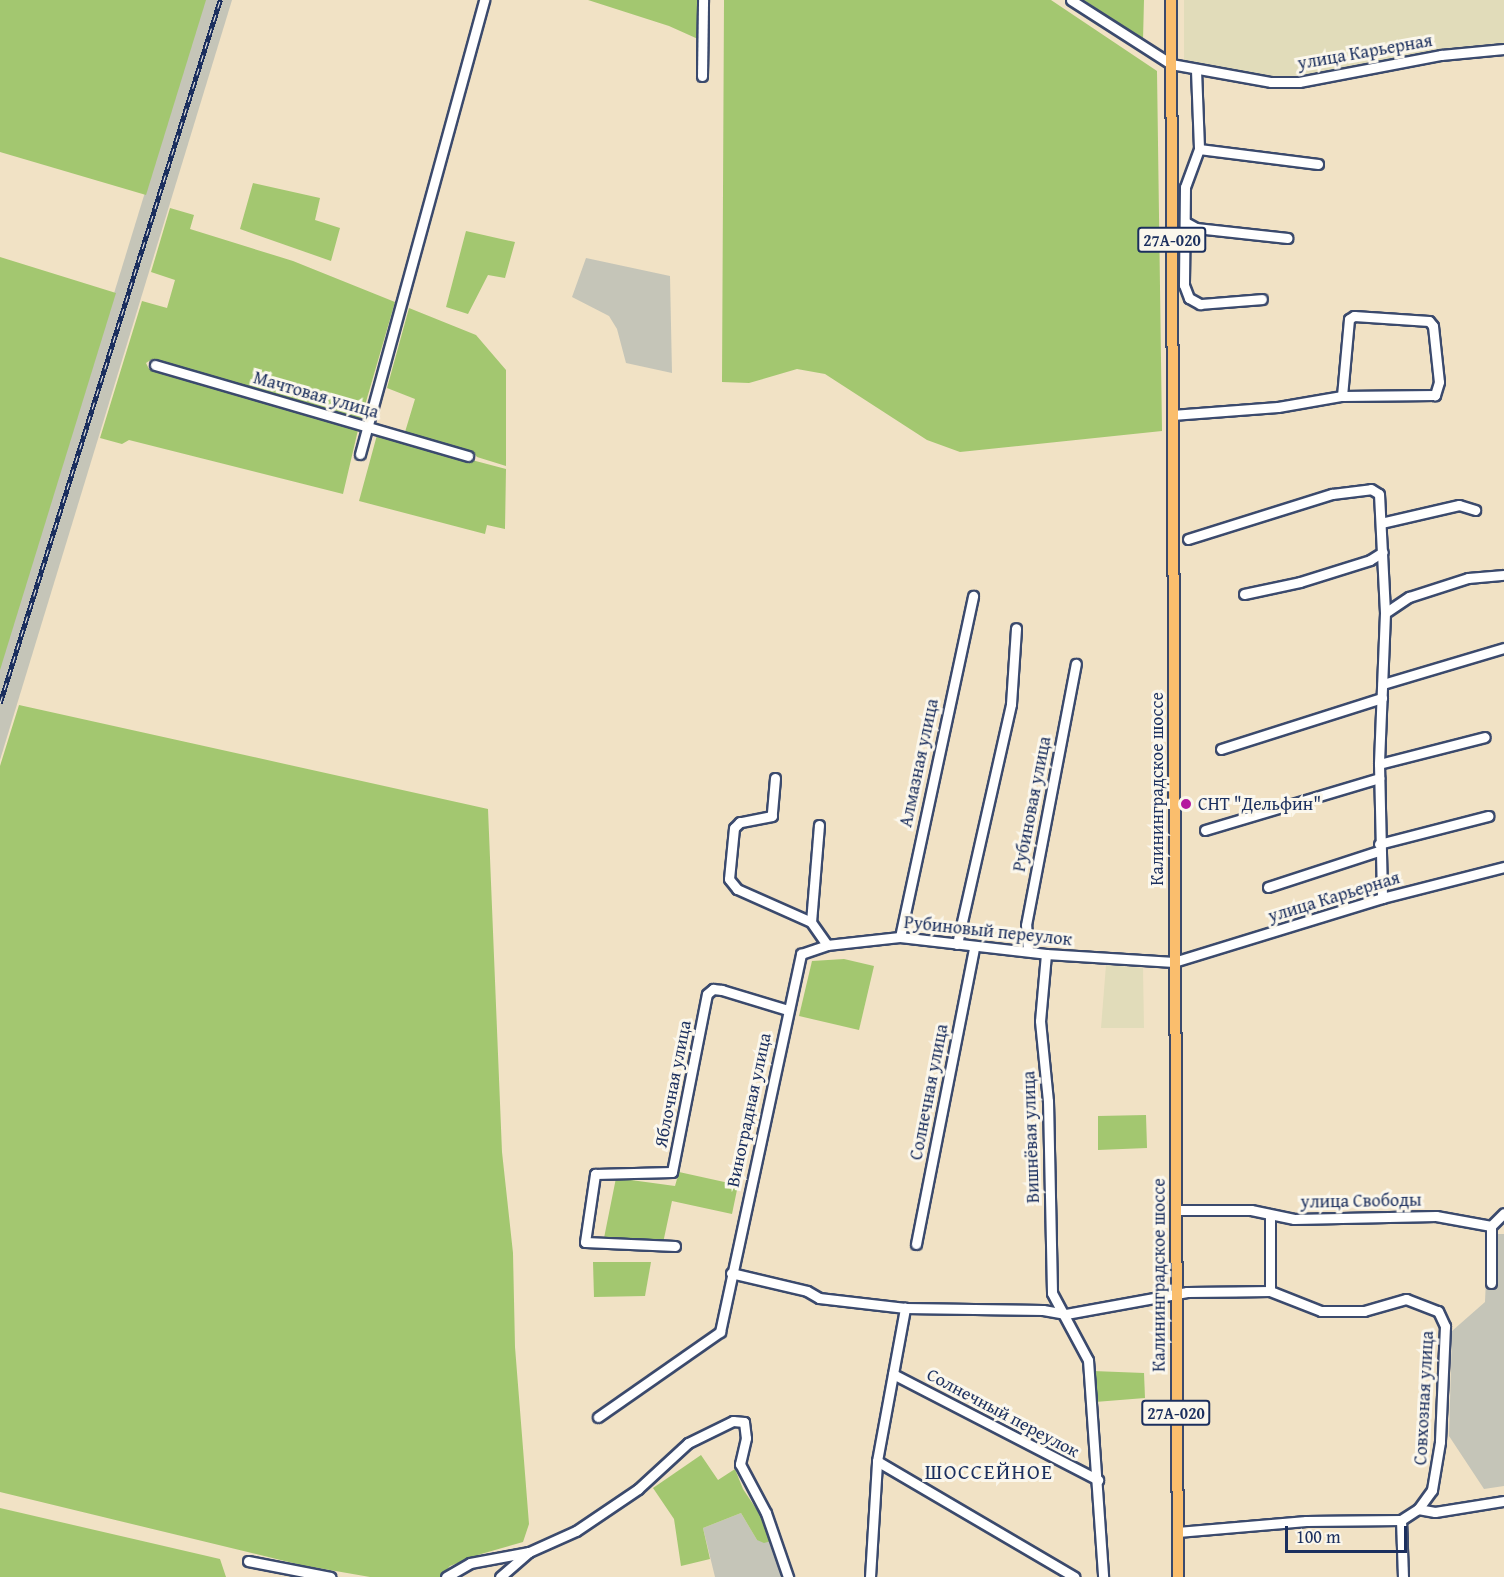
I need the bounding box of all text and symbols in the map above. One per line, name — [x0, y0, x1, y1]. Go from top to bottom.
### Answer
street label: улица Карьерная — [1296, 29, 1434, 75]
road number: 27А-020 — [1136, 227, 1208, 253]
street label: Мачтовая улица — [251, 367, 381, 423]
street label: Калининградское шоссе — [1146, 692, 1168, 886]
street label: Алмазная улица — [895, 697, 943, 829]
street label: Рубиновая улица — [1008, 734, 1056, 874]
place label: СНТ "Дельфин" — [1198, 793, 1321, 815]
marker: СНТ "Дельфин" — [1179, 797, 1193, 811]
street label: улица Карьерная — [1265, 867, 1403, 927]
street label: Рубиновый переулок — [903, 911, 1073, 951]
street label: Яблочная улица — [650, 1019, 696, 1149]
street label: Солнечная улица — [905, 1022, 953, 1162]
street label: Виноградная улица — [722, 1031, 776, 1189]
street label: Вишнёвая улица — [1018, 1070, 1044, 1204]
street label: Калининградское шоссе — [1148, 1178, 1170, 1372]
street label: улица Свободы — [1300, 1189, 1422, 1213]
street label: Совхозная улица — [1410, 1330, 1438, 1466]
street label: Солнечный переулок — [923, 1364, 1083, 1462]
road number: 27А-020 — [1140, 1400, 1212, 1426]
district label: ШОССЕЙНОЕ — [925, 1459, 1053, 1485]
scale bar — [1288, 1514, 1410, 1552]
text: 100 m — [1296, 1523, 1341, 1550]

